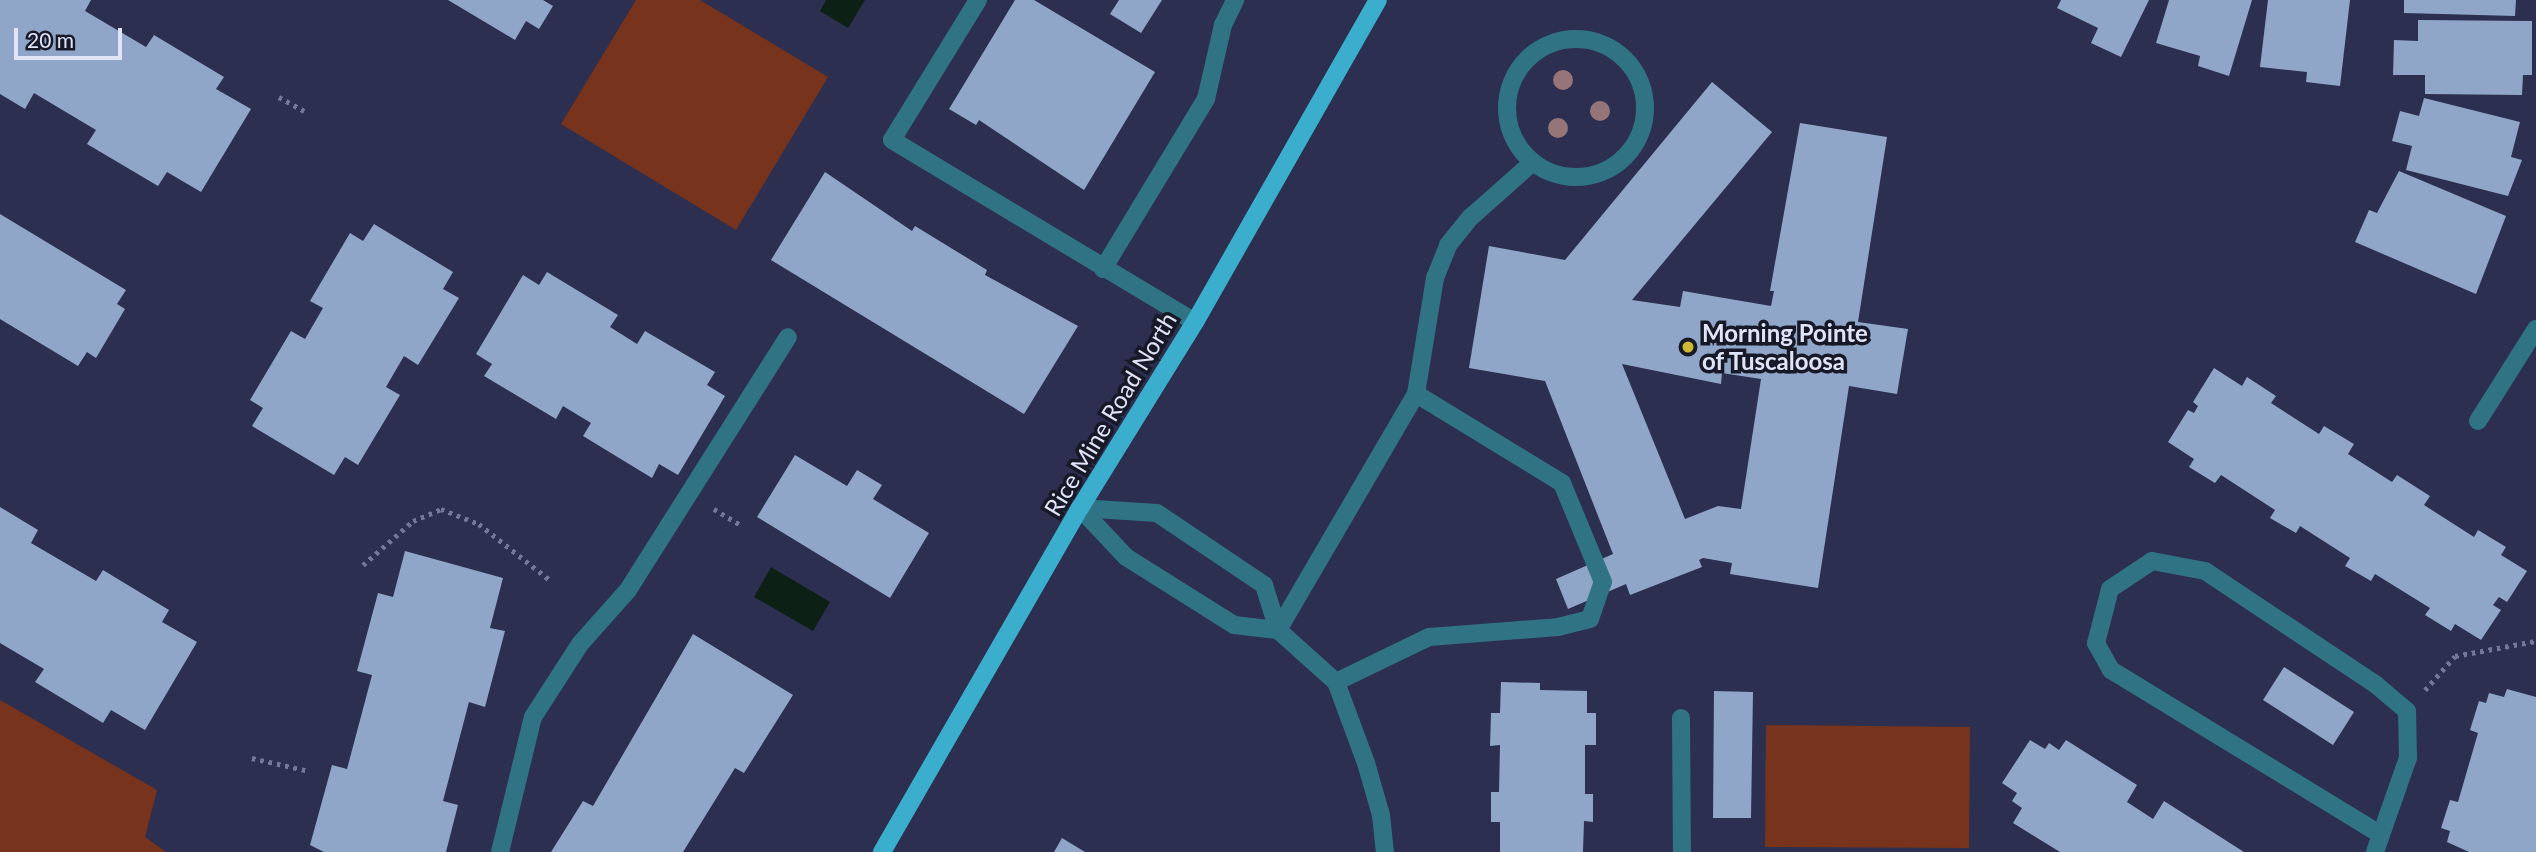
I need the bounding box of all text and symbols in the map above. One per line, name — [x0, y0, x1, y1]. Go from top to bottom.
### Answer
scale bar — [18, 14, 126, 58]
text: 20 m — [27, 27, 74, 52]
street label: Rice Mine Road North — [1038, 307, 1182, 521]
place label: Morning Pointe of Tuscaloosa — [1702, 319, 1868, 375]
marker: Morning Pointe of Tuscaloosa — [1680, 339, 1696, 355]

